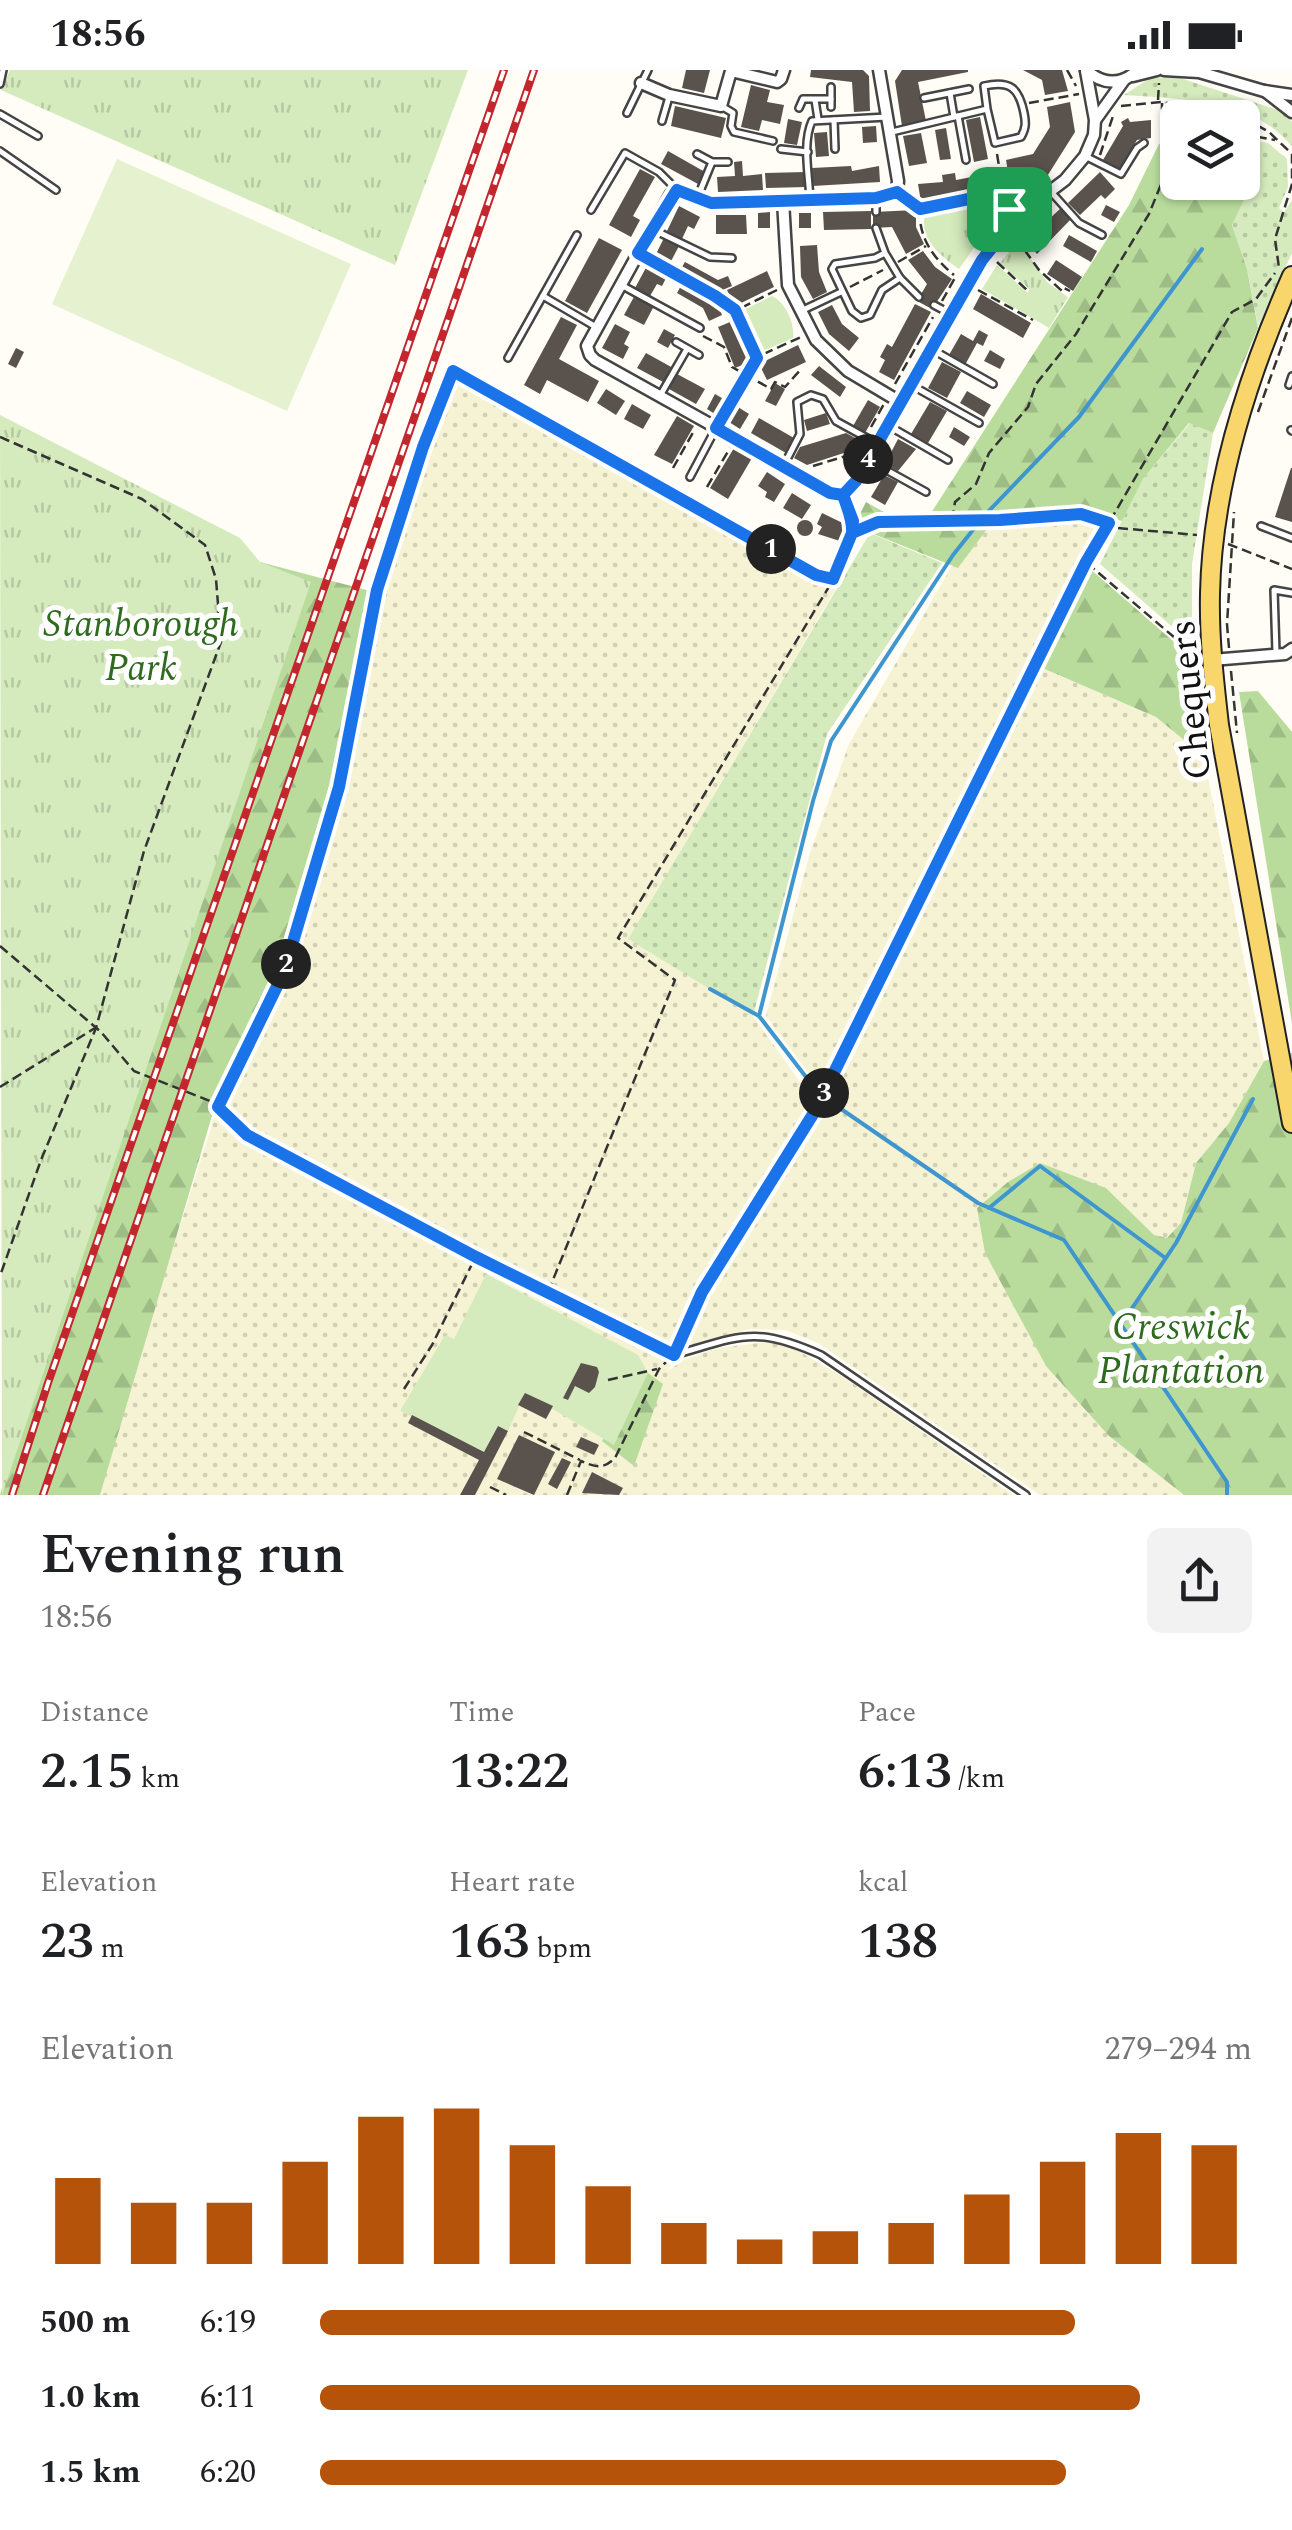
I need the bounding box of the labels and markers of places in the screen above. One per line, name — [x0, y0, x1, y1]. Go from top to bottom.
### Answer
pin — [967, 167, 1052, 252]
pin: 4 — [843, 434, 893, 484]
pin: 1 — [746, 524, 796, 574]
pin: 2 — [261, 939, 311, 989]
pin: 3 — [799, 1068, 849, 1118]

